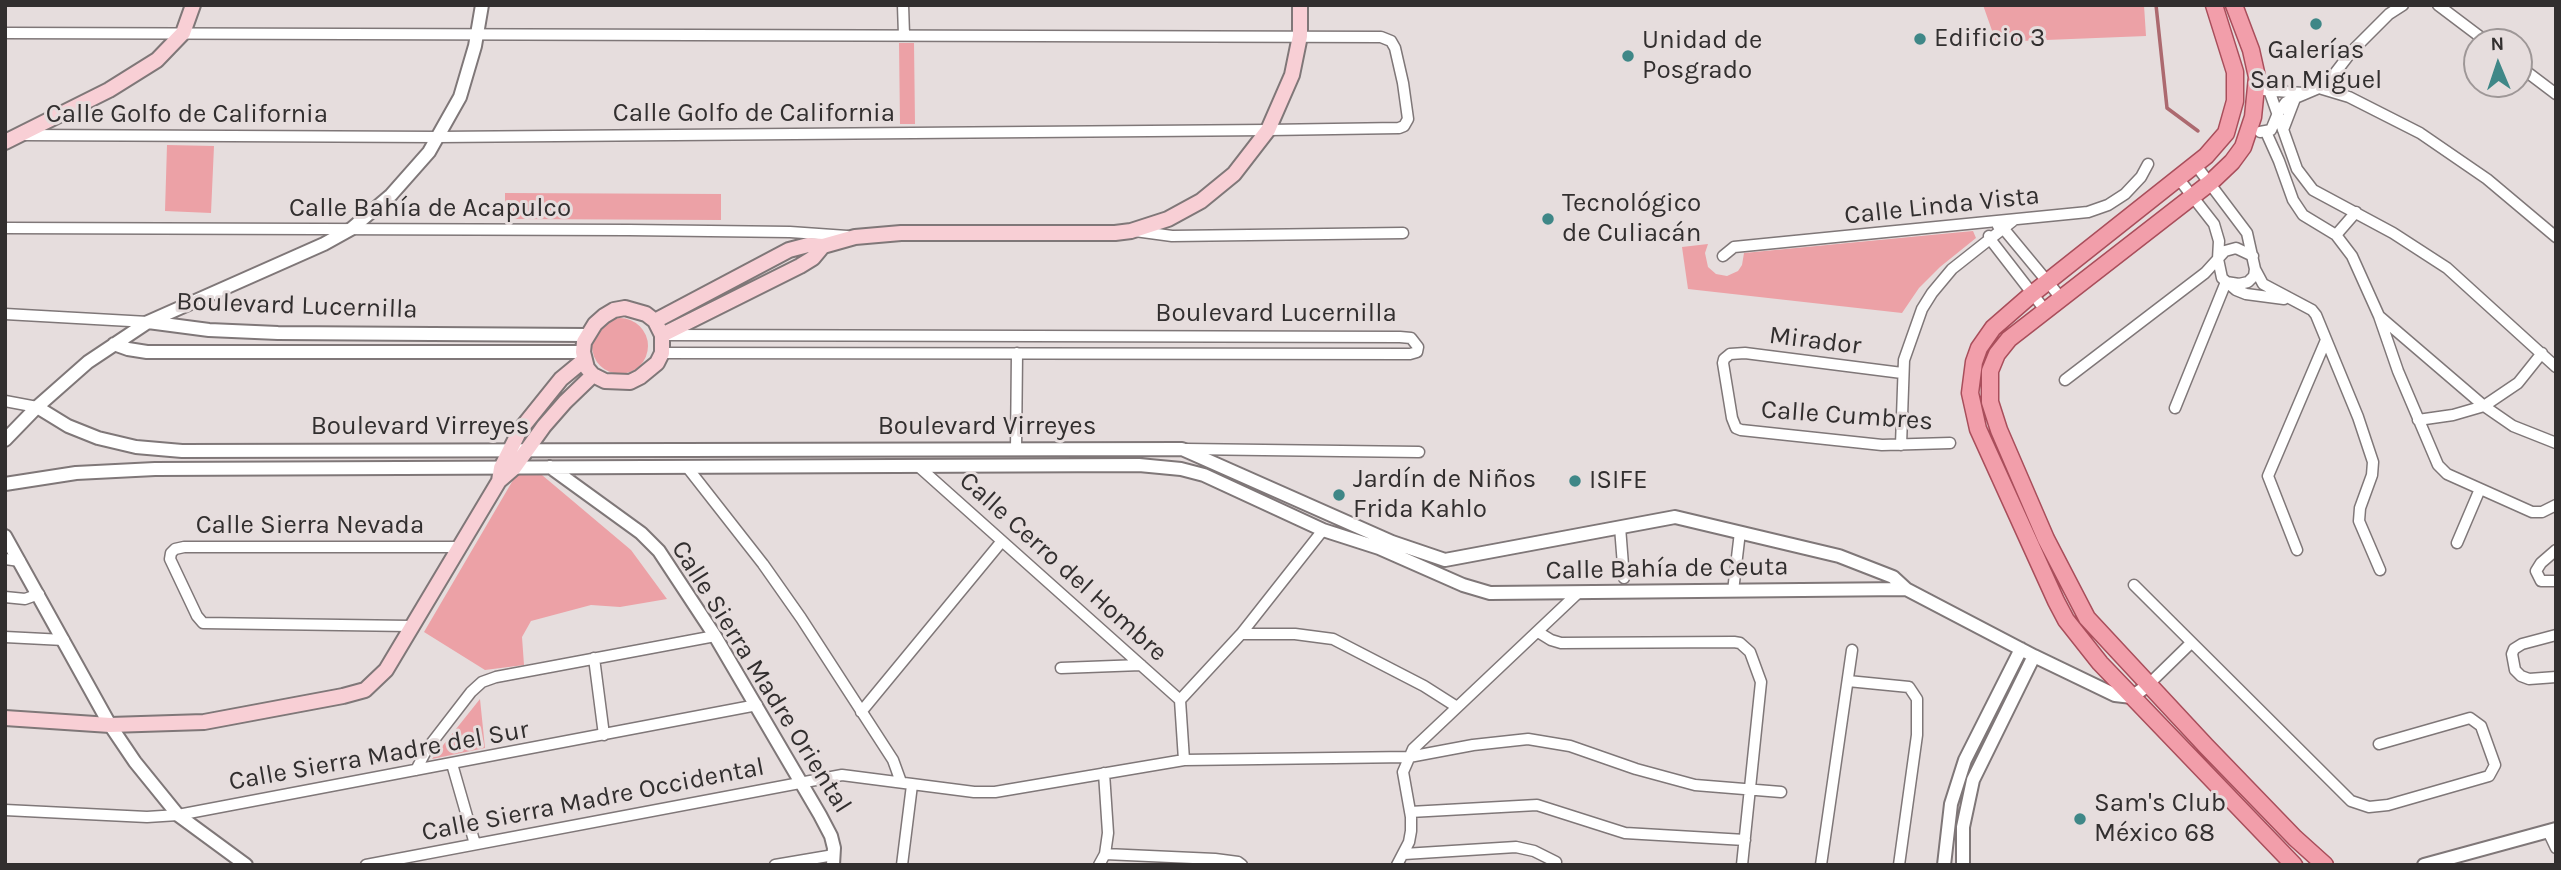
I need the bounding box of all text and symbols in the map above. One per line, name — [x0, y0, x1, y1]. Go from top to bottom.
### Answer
marker: Galerías San Miguel — [2308, 16, 2324, 32]
place label: Edificio 3 — [1934, 23, 2045, 55]
place label: Unidad de Posgrado — [1642, 25, 1762, 86]
north arrow — [2463, 28, 2533, 98]
marker: Edificio 3 — [1912, 31, 1928, 47]
text: N — [2490, 33, 2505, 55]
place label: Galerías San Miguel — [2250, 35, 2382, 96]
marker: Unidad de Posgrado — [1620, 48, 1636, 64]
street label: Calle Golfo de California — [613, 98, 895, 130]
street label: Calle Golfo de California — [46, 99, 328, 131]
street label: Calle Linda Vista — [1843, 180, 2041, 232]
place label: Tecnológico de Culiacán — [1562, 188, 1701, 249]
street label: Calle Bahía de Acapulco — [289, 193, 571, 225]
marker: Tecnológico de Culiacán — [1540, 211, 1556, 227]
street label: Boulevard Lucernilla — [176, 286, 418, 326]
street label: Boulevard Lucernilla — [1155, 298, 1397, 330]
street label: Mirador — [1767, 320, 1863, 362]
street label: Calle Cumbres — [1760, 394, 1934, 438]
street label: Boulevard Virreyes — [311, 411, 529, 443]
street label: Boulevard Virreyes — [878, 411, 1096, 443]
place label: Jardín de Niños Frida Kahlo — [1353, 464, 1536, 526]
street label: Calle Cerro del Hombre — [953, 465, 1173, 669]
place label: ISIFE — [1589, 465, 1648, 497]
marker: ISIFE — [1567, 473, 1583, 489]
marker: Jardín de Niños Frida Kahlo — [1331, 487, 1347, 503]
street label: Calle Sierra Nevada — [196, 510, 424, 542]
street label: Calle Sierra Madre Oriental — [664, 535, 858, 819]
street label: Calle Bahía de Ceuta — [1545, 551, 1789, 587]
street label: Calle Sierra Madre del Sur — [227, 714, 531, 798]
street label: Calle Sierra Madre Occidental — [419, 751, 767, 849]
place label: Sam's Club México 68 — [2094, 788, 2226, 850]
marker: Sam's Club México 68 — [2072, 811, 2088, 827]

